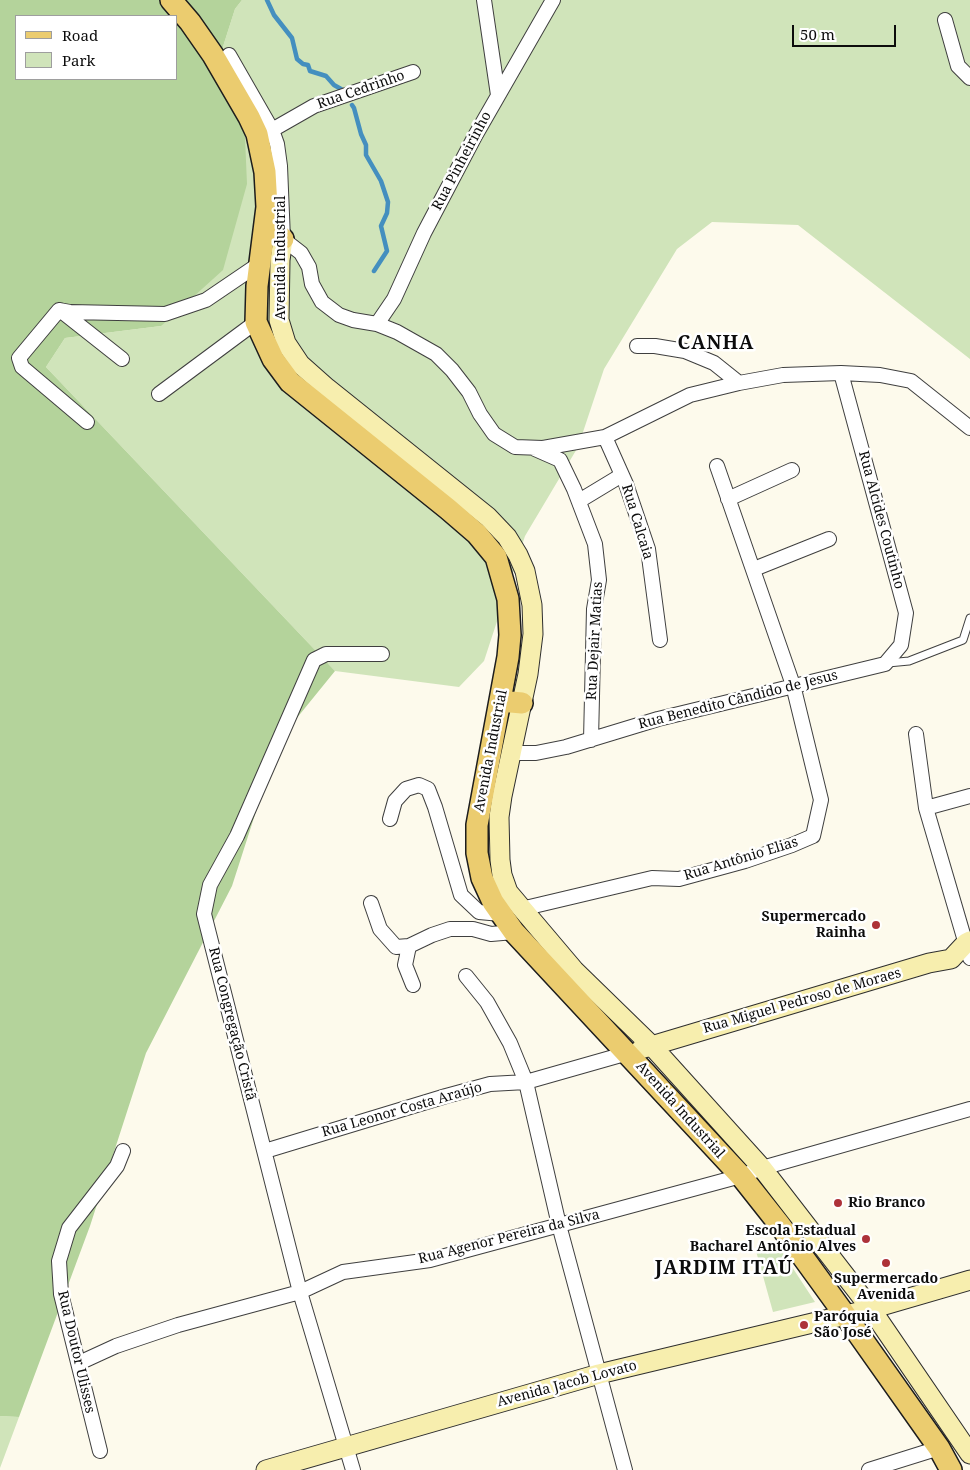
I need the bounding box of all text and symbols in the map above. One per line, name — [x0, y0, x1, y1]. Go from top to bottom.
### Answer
legend — [15, 15, 178, 80]
scale bar — [795, 15, 899, 47]
text: 50 m — [800, 24, 835, 44]
text: Road — [62, 25, 98, 45]
text: Park — [62, 50, 95, 70]
street label: Rua Cedrinho — [315, 67, 407, 113]
street label: Rua Pinheirinho — [429, 109, 495, 213]
street label: Avenida Industrial — [273, 196, 289, 320]
district label: CANHA — [677, 333, 755, 355]
street label: Rua Alcides Coutinho — [854, 449, 908, 591]
street label: Rua Calcaia — [618, 482, 656, 562]
street label: Rua Dejair Matias — [584, 581, 606, 701]
street label: Rua Benedito Cândido de Jesus — [636, 667, 840, 733]
street label: Avenida Industrial — [471, 688, 511, 814]
street label: Rua Antônio Elias — [682, 834, 800, 884]
place label: Supermercado Rainha — [762, 909, 866, 942]
marker: Supermercado Rainha — [870, 919, 882, 931]
street label: Rua Congregação Cristã — [205, 946, 259, 1102]
street label: Rua Miguel Pedroso de Moraes — [701, 965, 903, 1037]
street label: Avenida Industrial — [632, 1058, 728, 1162]
street label: Rua Leonor Costa Araújo — [320, 1079, 484, 1141]
place label: Rio Branco — [848, 1195, 925, 1211]
marker: Rio Branco — [832, 1197, 844, 1209]
street label: Rua Agenor Pereira da Silva — [417, 1206, 601, 1268]
place label: Escola Estadual Bacharel Antônio Alves — [690, 1223, 856, 1256]
marker: Escola Estadual Bacharel Antônio Alves — [860, 1233, 872, 1245]
marker: Supermercado Avenida — [880, 1257, 892, 1269]
district label: JARDIM ITAÚ — [653, 1258, 795, 1280]
place label: Supermercado Avenida — [834, 1271, 938, 1304]
street label: Rua Doutor Ulisses — [54, 1289, 98, 1415]
place label: Paróquia São José — [814, 1309, 879, 1341]
marker: Paróquia São José — [798, 1319, 810, 1331]
street label: Avenida Jacob Lovato — [495, 1357, 639, 1411]

